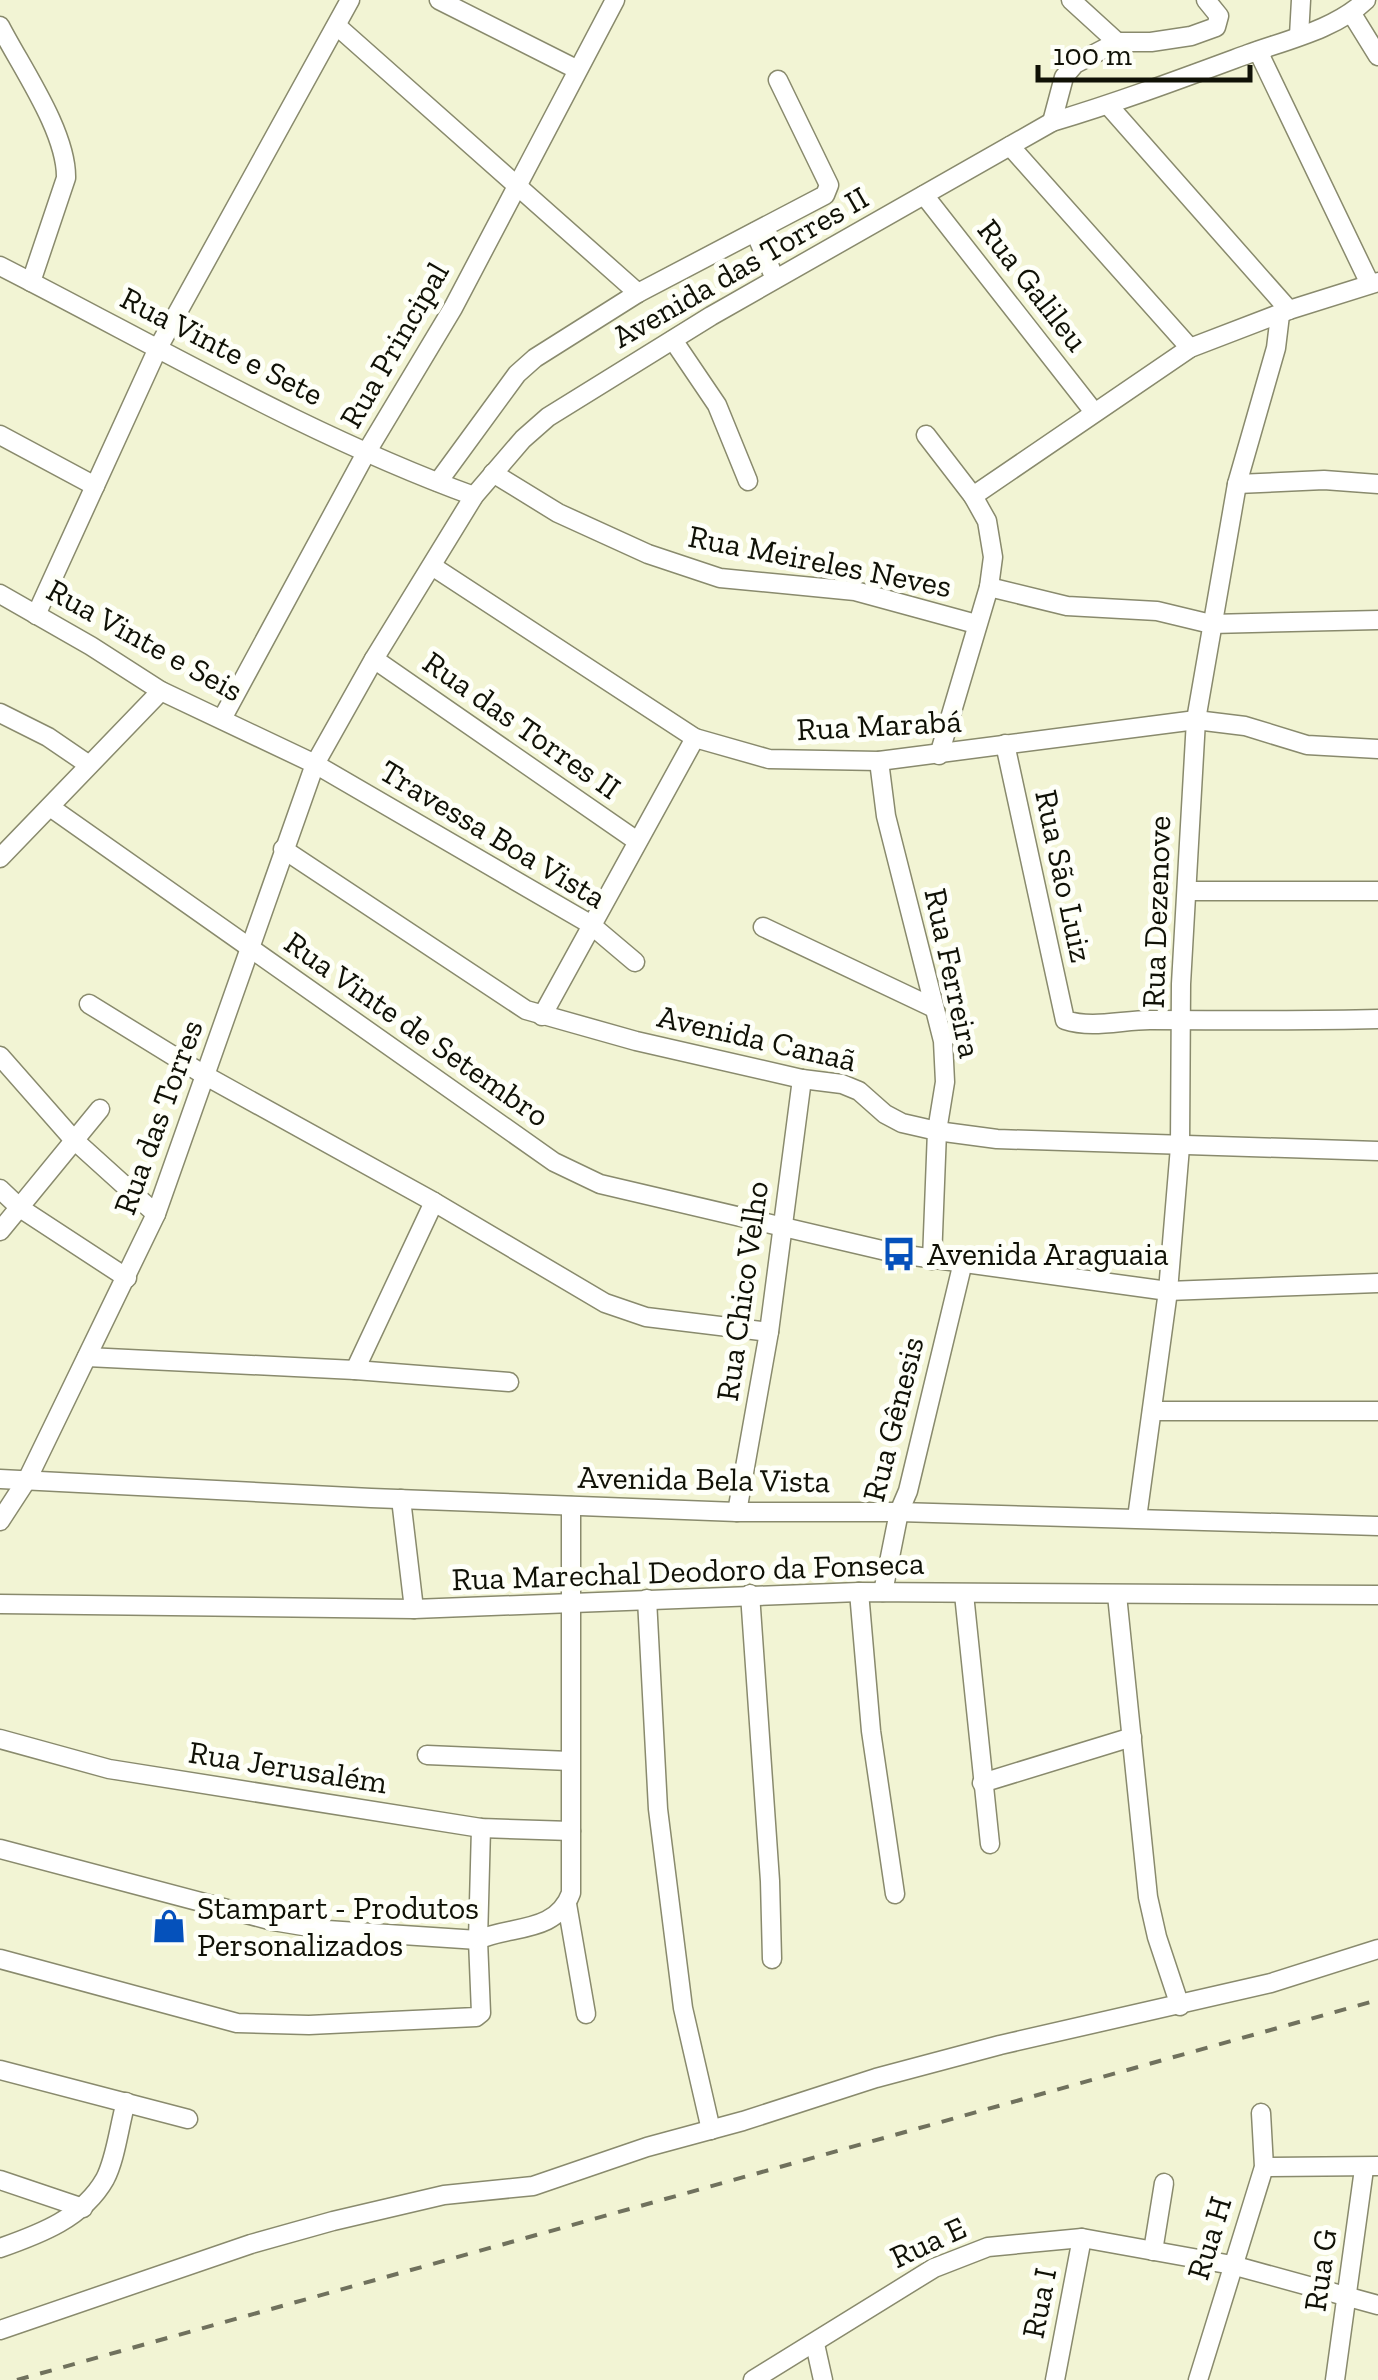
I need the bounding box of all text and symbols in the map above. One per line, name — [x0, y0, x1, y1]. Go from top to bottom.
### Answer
scale bar — [1038, 20, 1250, 82]
text: 100 m — [1053, 37, 1132, 73]
street label: Avenida das Torres II — [605, 178, 875, 356]
street label: Rua Galileu — [970, 211, 1096, 359]
street label: Rua Principal — [331, 255, 457, 435]
street label: Rua Vinte e Sete — [114, 279, 330, 413]
street label: Rua Meireles Neves — [685, 517, 955, 605]
street label: Rua Vinte e Seis — [40, 570, 250, 710]
street label: Rua das Torres II — [416, 643, 628, 807]
street label: Rua Marabá — [796, 702, 962, 748]
street label: Travessa Boa Vista — [373, 752, 613, 916]
street label: Rua São Luiz — [1027, 786, 1101, 966]
street label: Rua Dezenove — [1134, 815, 1178, 1009]
street label: Rua Ferreira — [916, 885, 990, 1061]
street label: Rua Vinte de Setembro — [277, 923, 557, 1135]
street label: Avenida Canaã — [654, 997, 860, 1079]
street label: Rua das Torres — [105, 1015, 211, 1219]
street label: Rua Chico Velho — [708, 1179, 776, 1403]
bus stop icon: Avenida Araguaia — [880, 1235, 918, 1273]
place label: Avenida Araguaia — [927, 1235, 1169, 1273]
street label: Rua Gênesis — [854, 1333, 932, 1505]
street label: Avenida Bela Vista — [577, 1458, 831, 1500]
street label: Rua Marechal Deodoro da Fonseca — [451, 1544, 925, 1598]
street label: Rua Jerusalém — [186, 1733, 390, 1802]
place label: Stampart - Produtos Personalizados — [197, 1889, 479, 1964]
shop icon: Stampart - Produtos Personalizados — [150, 1907, 188, 1945]
street label: Rua H — [1178, 2192, 1240, 2284]
street label: Rua E — [884, 2208, 972, 2276]
street label: Rua G — [1295, 2226, 1345, 2314]
street label: Rua I — [1014, 2265, 1064, 2341]

